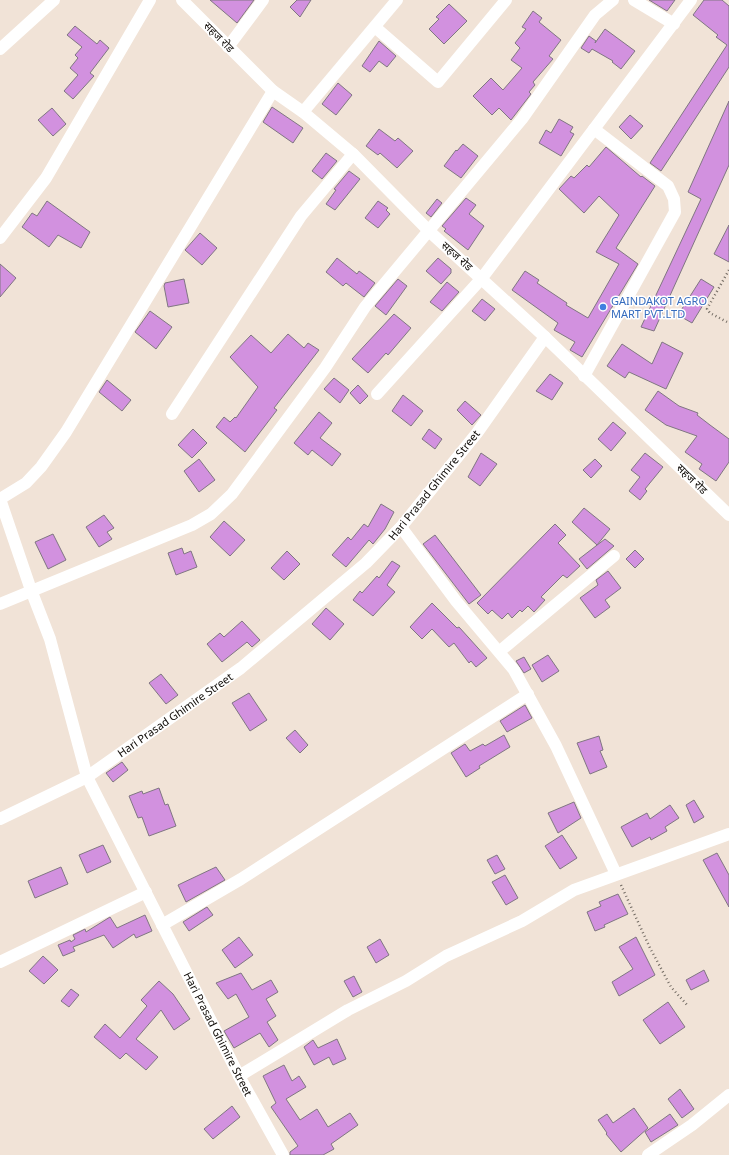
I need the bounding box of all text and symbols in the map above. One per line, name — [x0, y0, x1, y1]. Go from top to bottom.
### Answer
street label: सहज रोड — [201, 18, 238, 55]
street label: सहज रोड — [438, 237, 476, 274]
place label: GAINDAKOT AGRO MART PVT.LTD — [611, 293, 707, 321]
marker: GAINDAKOT AGRO MART PVT.LTD — [598, 302, 608, 312]
street label: Hari Prasad Ghimire Street — [384, 426, 483, 543]
street label: सहज रोड — [674, 460, 711, 497]
street label: Hari Prasad Ghimire Street — [114, 669, 235, 760]
street label: Hari Prasad Ghimire Street — [181, 969, 256, 1099]

